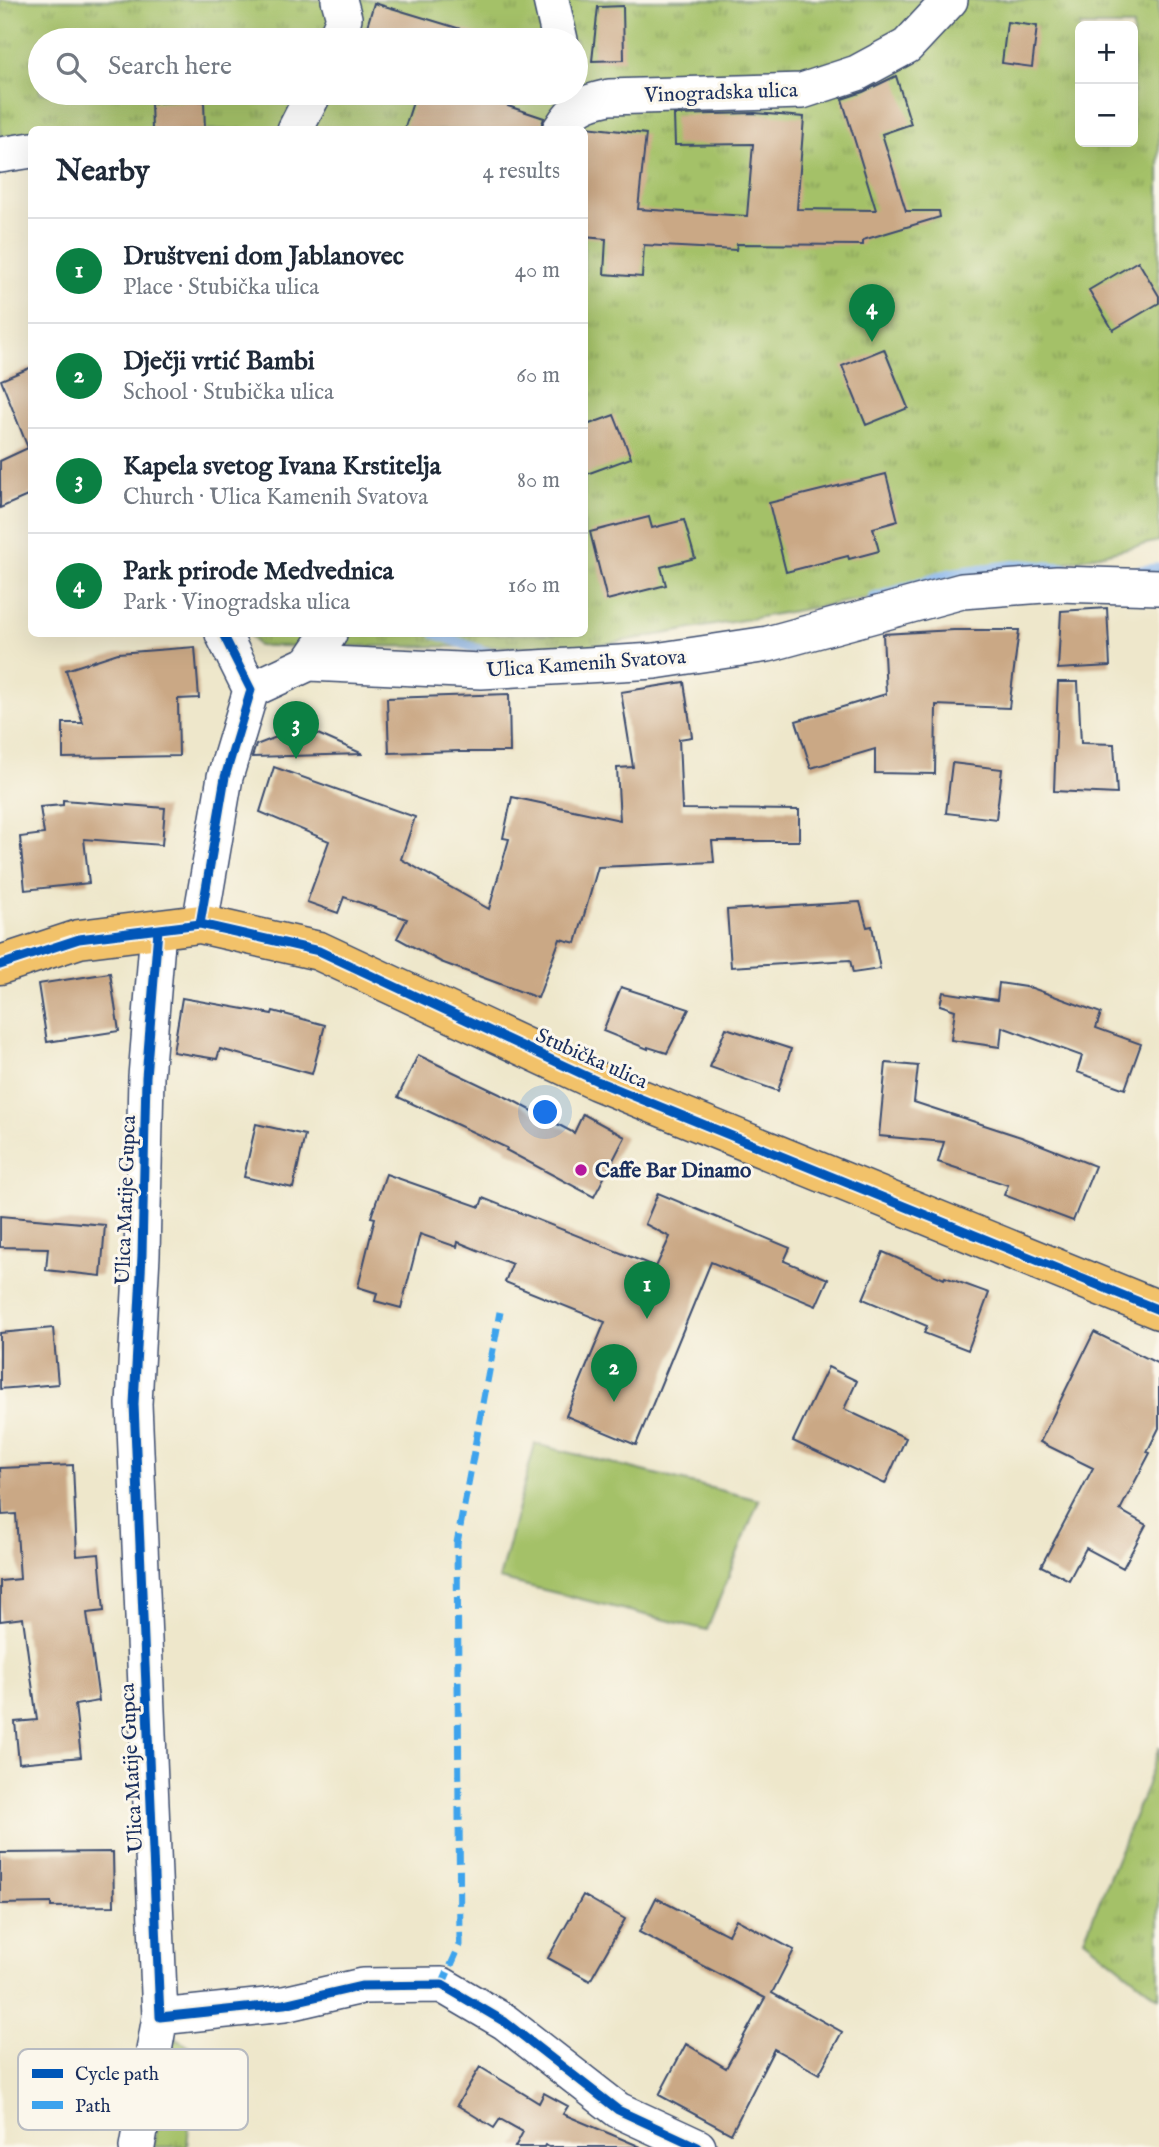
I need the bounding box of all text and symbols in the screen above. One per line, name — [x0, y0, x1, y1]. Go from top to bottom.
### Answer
map controls — [1075, 21, 1138, 147]
button: + — [1075, 21, 1138, 84]
search box — [28, 28, 588, 105]
icon: search — [52, 48, 90, 86]
text: Search here — [108, 50, 232, 83]
street label: Vinogradska ulica — [643, 77, 799, 110]
button: − — [1075, 84, 1138, 147]
text: Nearby — [56, 153, 149, 191]
text: 4 results — [482, 157, 560, 186]
text: Društveni dom Jablanovec — [123, 240, 404, 273]
text: 1 — [75, 256, 83, 285]
text: 40 m — [515, 256, 560, 285]
text: Place · Stubička ulica — [123, 273, 319, 302]
pin: 4 — [849, 284, 895, 342]
text: Dječji vrtić Bambi — [123, 345, 315, 378]
text: 2 — [74, 361, 84, 390]
text: 60 m — [516, 361, 560, 390]
text: School · Stubička ulica — [123, 378, 334, 407]
text: Kapela svetog Ivana Krstitelja — [123, 450, 441, 483]
text: 3 — [75, 466, 83, 495]
text: 80 m — [517, 466, 560, 495]
text: Church · Ulica Kamenih Svatova — [123, 483, 428, 512]
text: Park prirode Medvednica — [123, 555, 394, 588]
text: 4 — [73, 571, 85, 600]
text: 160 m — [508, 571, 560, 600]
text: Park · Vinogradska ulica — [123, 588, 350, 617]
street label: Ulica Kamenih Svatova — [485, 644, 688, 685]
pin: 3 — [273, 701, 319, 759]
street label: Stubička ulica — [531, 1023, 652, 1096]
your location — [528, 1095, 562, 1129]
street label: Ulica Matije Gupca — [110, 1114, 143, 1285]
place label: Caffe Bar Dinamo — [595, 1158, 752, 1185]
marker: Caffe Bar Dinamo — [573, 1162, 589, 1178]
pin: 1 — [624, 1261, 670, 1319]
pin: 2 — [591, 1344, 637, 1402]
street label: Ulica Matije Gupca — [115, 1682, 150, 1853]
legend — [18, 2049, 248, 2130]
text: Cycle path — [75, 2063, 159, 2087]
text: Path — [75, 2095, 111, 2119]

